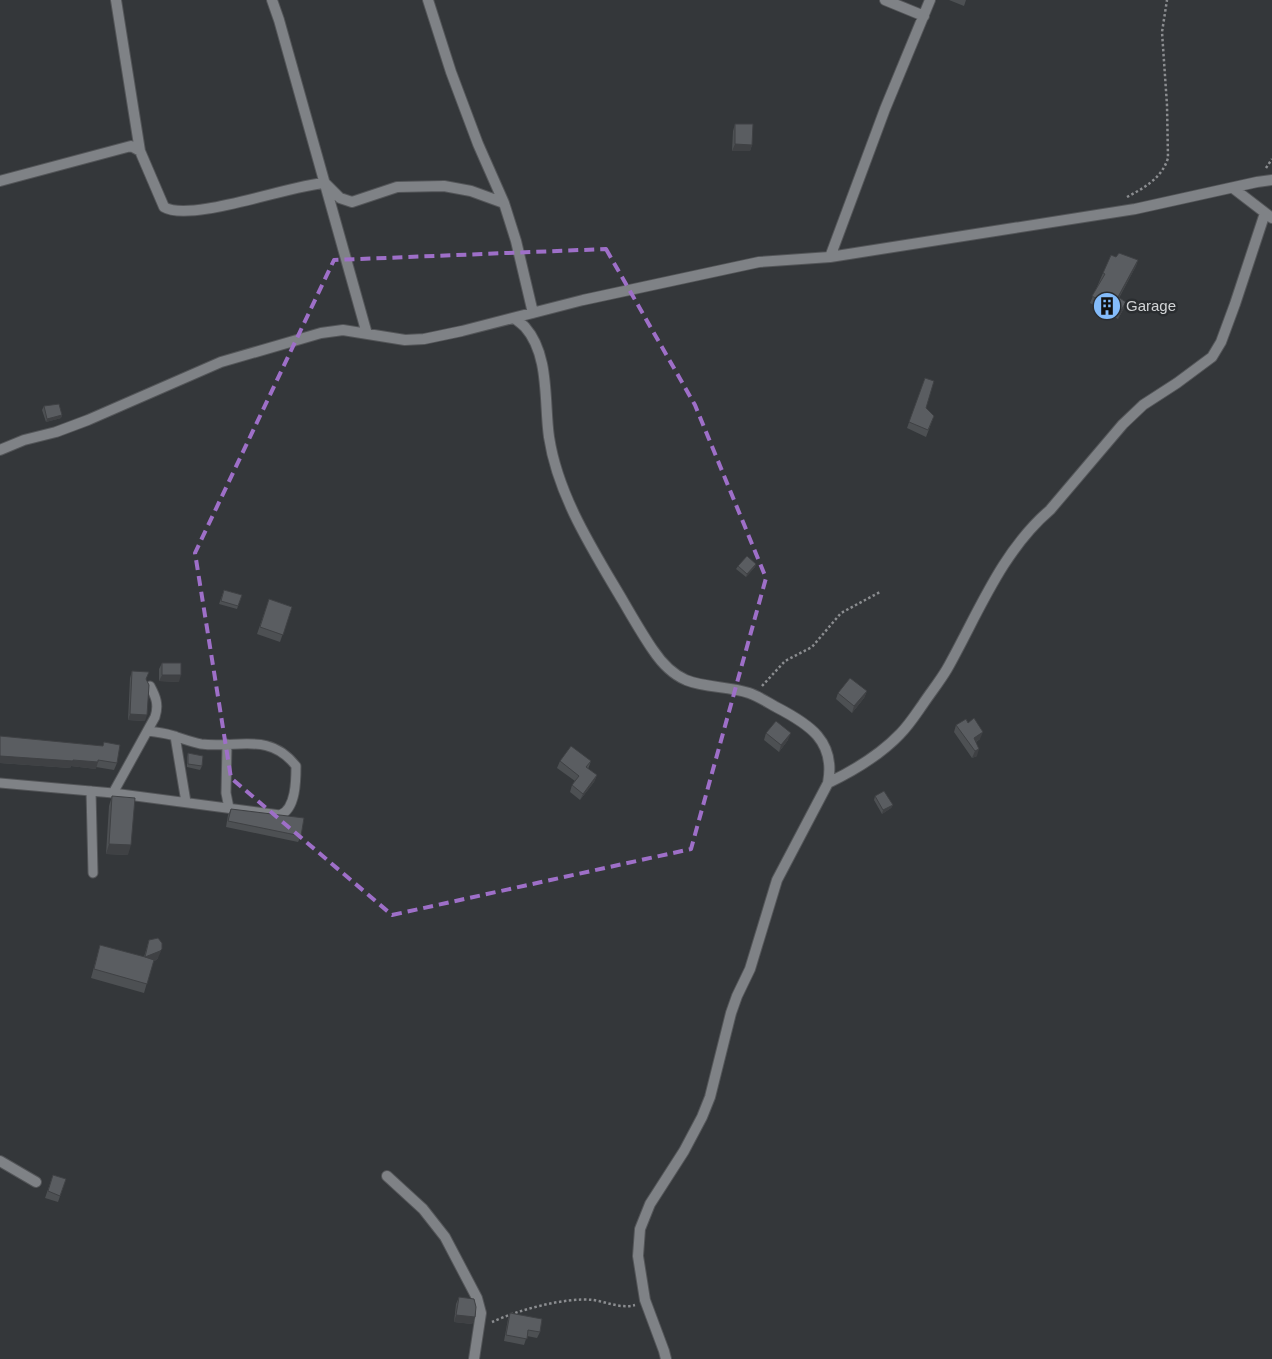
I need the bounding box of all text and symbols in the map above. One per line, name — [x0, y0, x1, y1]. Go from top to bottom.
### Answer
building icon: Garage — [1092, 291, 1122, 321]
place label: Garage — [1126, 297, 1176, 314]

